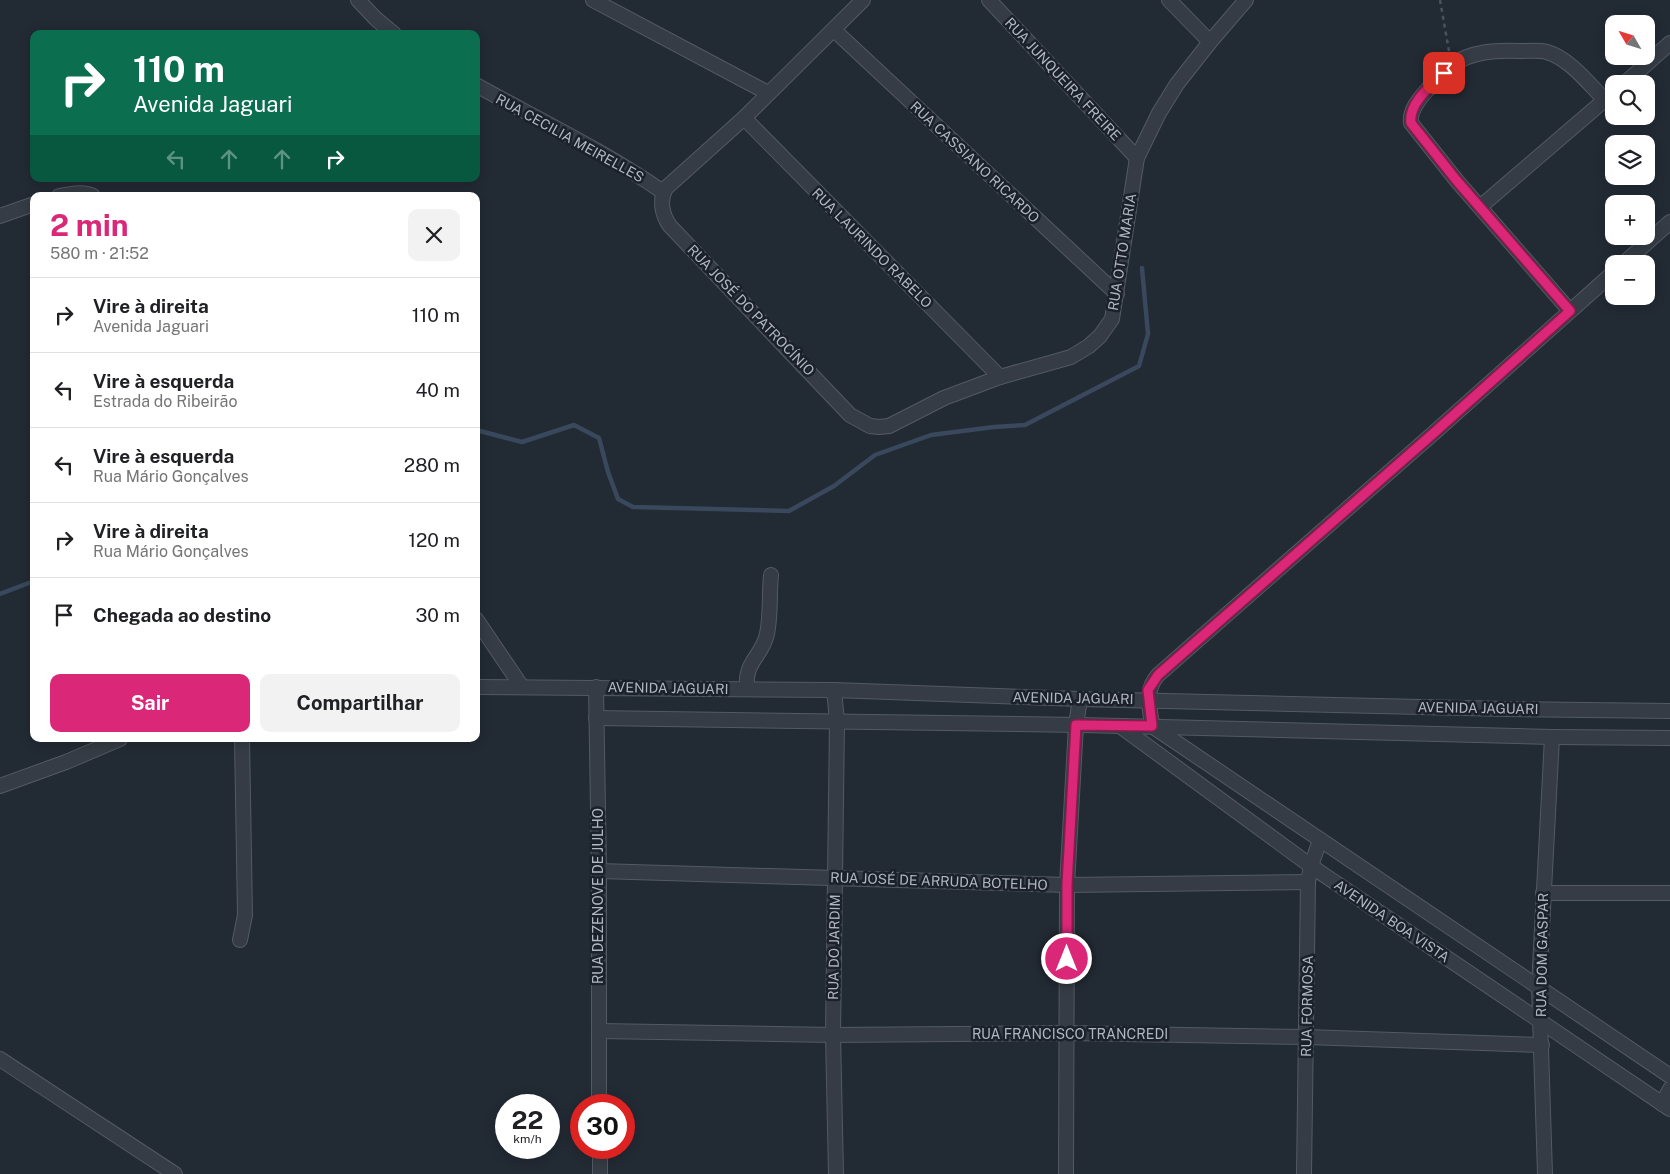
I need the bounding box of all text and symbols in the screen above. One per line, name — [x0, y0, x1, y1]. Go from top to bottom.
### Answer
street label: RUA JUNQUEIRA FREIRE — [1002, 14, 1124, 144]
north arrow — [1605, 15, 1655, 65]
map controls — [1605, 15, 1655, 305]
text: 110 m — [133, 49, 225, 90]
icon: right — [50, 50, 115, 115]
pin — [1423, 52, 1465, 94]
icon: arrive — [1430, 59, 1458, 87]
button: search — [1605, 75, 1655, 125]
text: Avenida Jaguari — [133, 91, 292, 117]
street label: RUA CECILIA MEIRELLES — [493, 91, 647, 185]
street label: RUA CASSIANO RICARDO — [907, 98, 1043, 226]
button: layers — [1605, 135, 1655, 185]
icon: left — [162, 145, 190, 173]
icon: ahead — [215, 145, 243, 173]
icon: ahead — [268, 145, 296, 173]
icon: right — [321, 145, 349, 173]
street label: RUA LAURINDO RABELO — [809, 185, 935, 311]
street label: RUA OTTO MARIA — [1105, 192, 1139, 312]
button: + — [1605, 195, 1655, 245]
text: 2 min — [50, 207, 129, 243]
button: close — [408, 209, 460, 261]
street label: RUA JOSÉ DO PATROCÍNIO — [684, 241, 818, 379]
text: 580 m · 21:52 — [50, 244, 149, 263]
button: − — [1605, 255, 1655, 305]
text: Vire à direita — [93, 295, 209, 317]
icon: right — [50, 301, 78, 329]
text: 110 m — [412, 304, 460, 326]
text: Avenida Jaguari — [93, 317, 209, 336]
text: Vire à esquerda — [93, 370, 234, 392]
icon: left — [50, 376, 78, 404]
text: 40 m — [415, 379, 460, 401]
text: Estrada do Ribeirão — [93, 392, 237, 411]
text: Vire à esquerda — [93, 445, 234, 467]
icon: left — [50, 451, 78, 479]
text: 280 m — [404, 454, 460, 476]
text: Rua Mário Gonçalves — [93, 467, 249, 486]
text: Vire à direita — [93, 520, 209, 542]
icon: right — [50, 526, 78, 554]
text: 120 m — [408, 529, 460, 551]
text: Rua Mário Gonçalves — [93, 542, 249, 561]
icon: arrive — [50, 601, 78, 629]
text: Chegada ao destino — [93, 604, 271, 626]
text: 30 m — [415, 604, 460, 626]
button: Sair — [50, 674, 250, 732]
button: Compartilhar — [260, 674, 460, 732]
street label: AVENIDA JAGUARI — [607, 679, 729, 697]
street label: AVENIDA JAGUARI — [1012, 689, 1134, 707]
street label: AVENIDA JAGUARI — [1417, 699, 1539, 717]
street label: RUA DEZENOVE DE JULHO — [590, 808, 606, 984]
street label: RUA JOSÉ DE ARRUDA BOTELHO — [830, 868, 1048, 893]
street label: AVENIDA BOA VISTA — [1331, 877, 1453, 966]
street label: RUA DOM GASPAR — [1533, 893, 1551, 1017]
street label: RUA DO JARDIM — [825, 894, 843, 1000]
position arrow — [1040, 932, 1092, 984]
street label: RUA FORMOSA — [1298, 955, 1316, 1057]
street label: RUA FRANCISCO TRANCREDI — [972, 1026, 1168, 1042]
speed limit sign: 30 — [570, 1094, 635, 1159]
text: 22 — [512, 1105, 543, 1135]
text: km/h — [513, 1132, 542, 1146]

